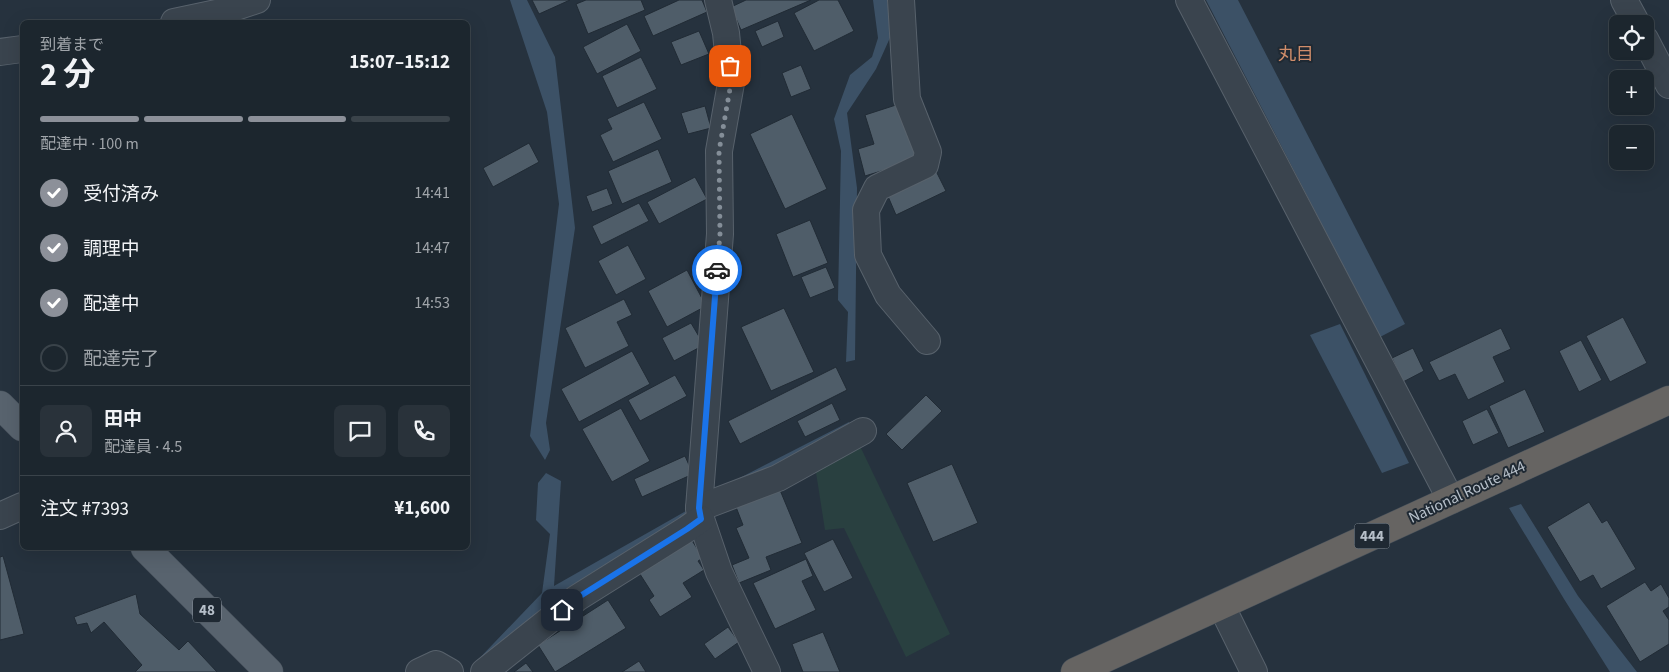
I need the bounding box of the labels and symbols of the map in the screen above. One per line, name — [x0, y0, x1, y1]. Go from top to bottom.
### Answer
district label: 丸目 — [1278, 42, 1314, 67]
pin — [709, 45, 751, 87]
courier — [692, 245, 742, 295]
street label: National Route 444 — [1405, 455, 1529, 529]
road number: 444 — [1354, 524, 1390, 548]
pin — [541, 589, 583, 631]
road number: 48 — [193, 598, 221, 622]

